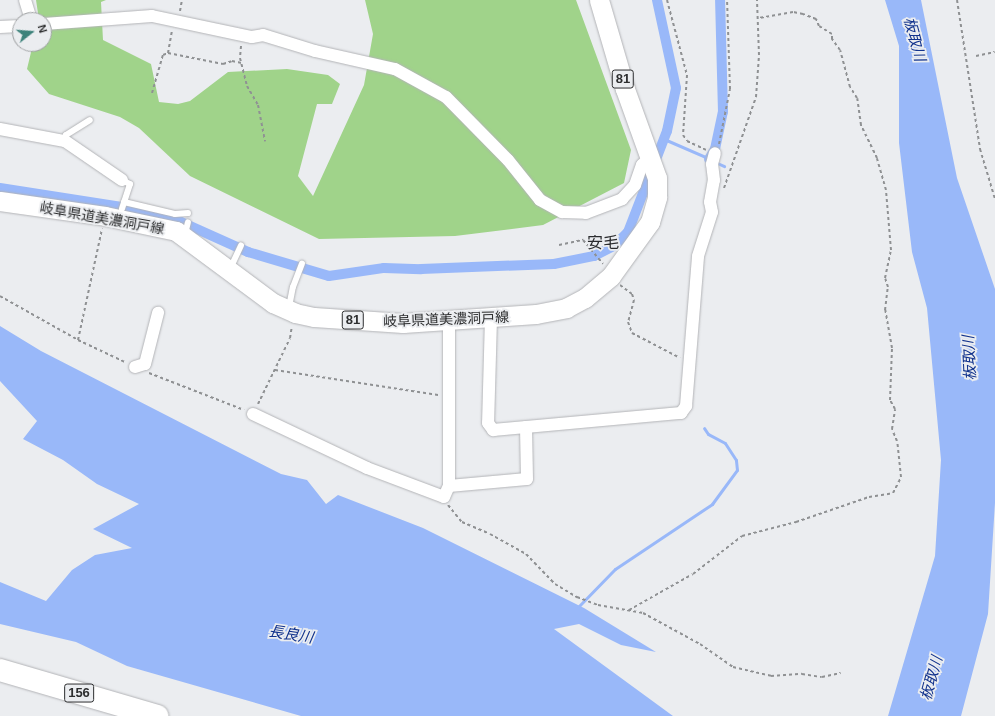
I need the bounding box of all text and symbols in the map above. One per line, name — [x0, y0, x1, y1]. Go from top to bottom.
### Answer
north arrow — [12, 12, 52, 52]
water label: 板取川 — [900, 15, 930, 63]
text: N — [36, 23, 49, 34]
road number: 81 — [611, 68, 635, 90]
street label: 岐阜県道美濃洞戸線 — [38, 199, 166, 237]
district label: 安毛 — [587, 233, 619, 253]
street label: 岐阜県道美濃洞戸線 — [383, 308, 509, 330]
road number: 81 — [341, 309, 365, 331]
water label: 板取川 — [959, 335, 979, 381]
water label: 長良川 — [267, 622, 315, 646]
water label: 板取川 — [916, 654, 946, 702]
road number: 156 — [64, 682, 94, 704]

